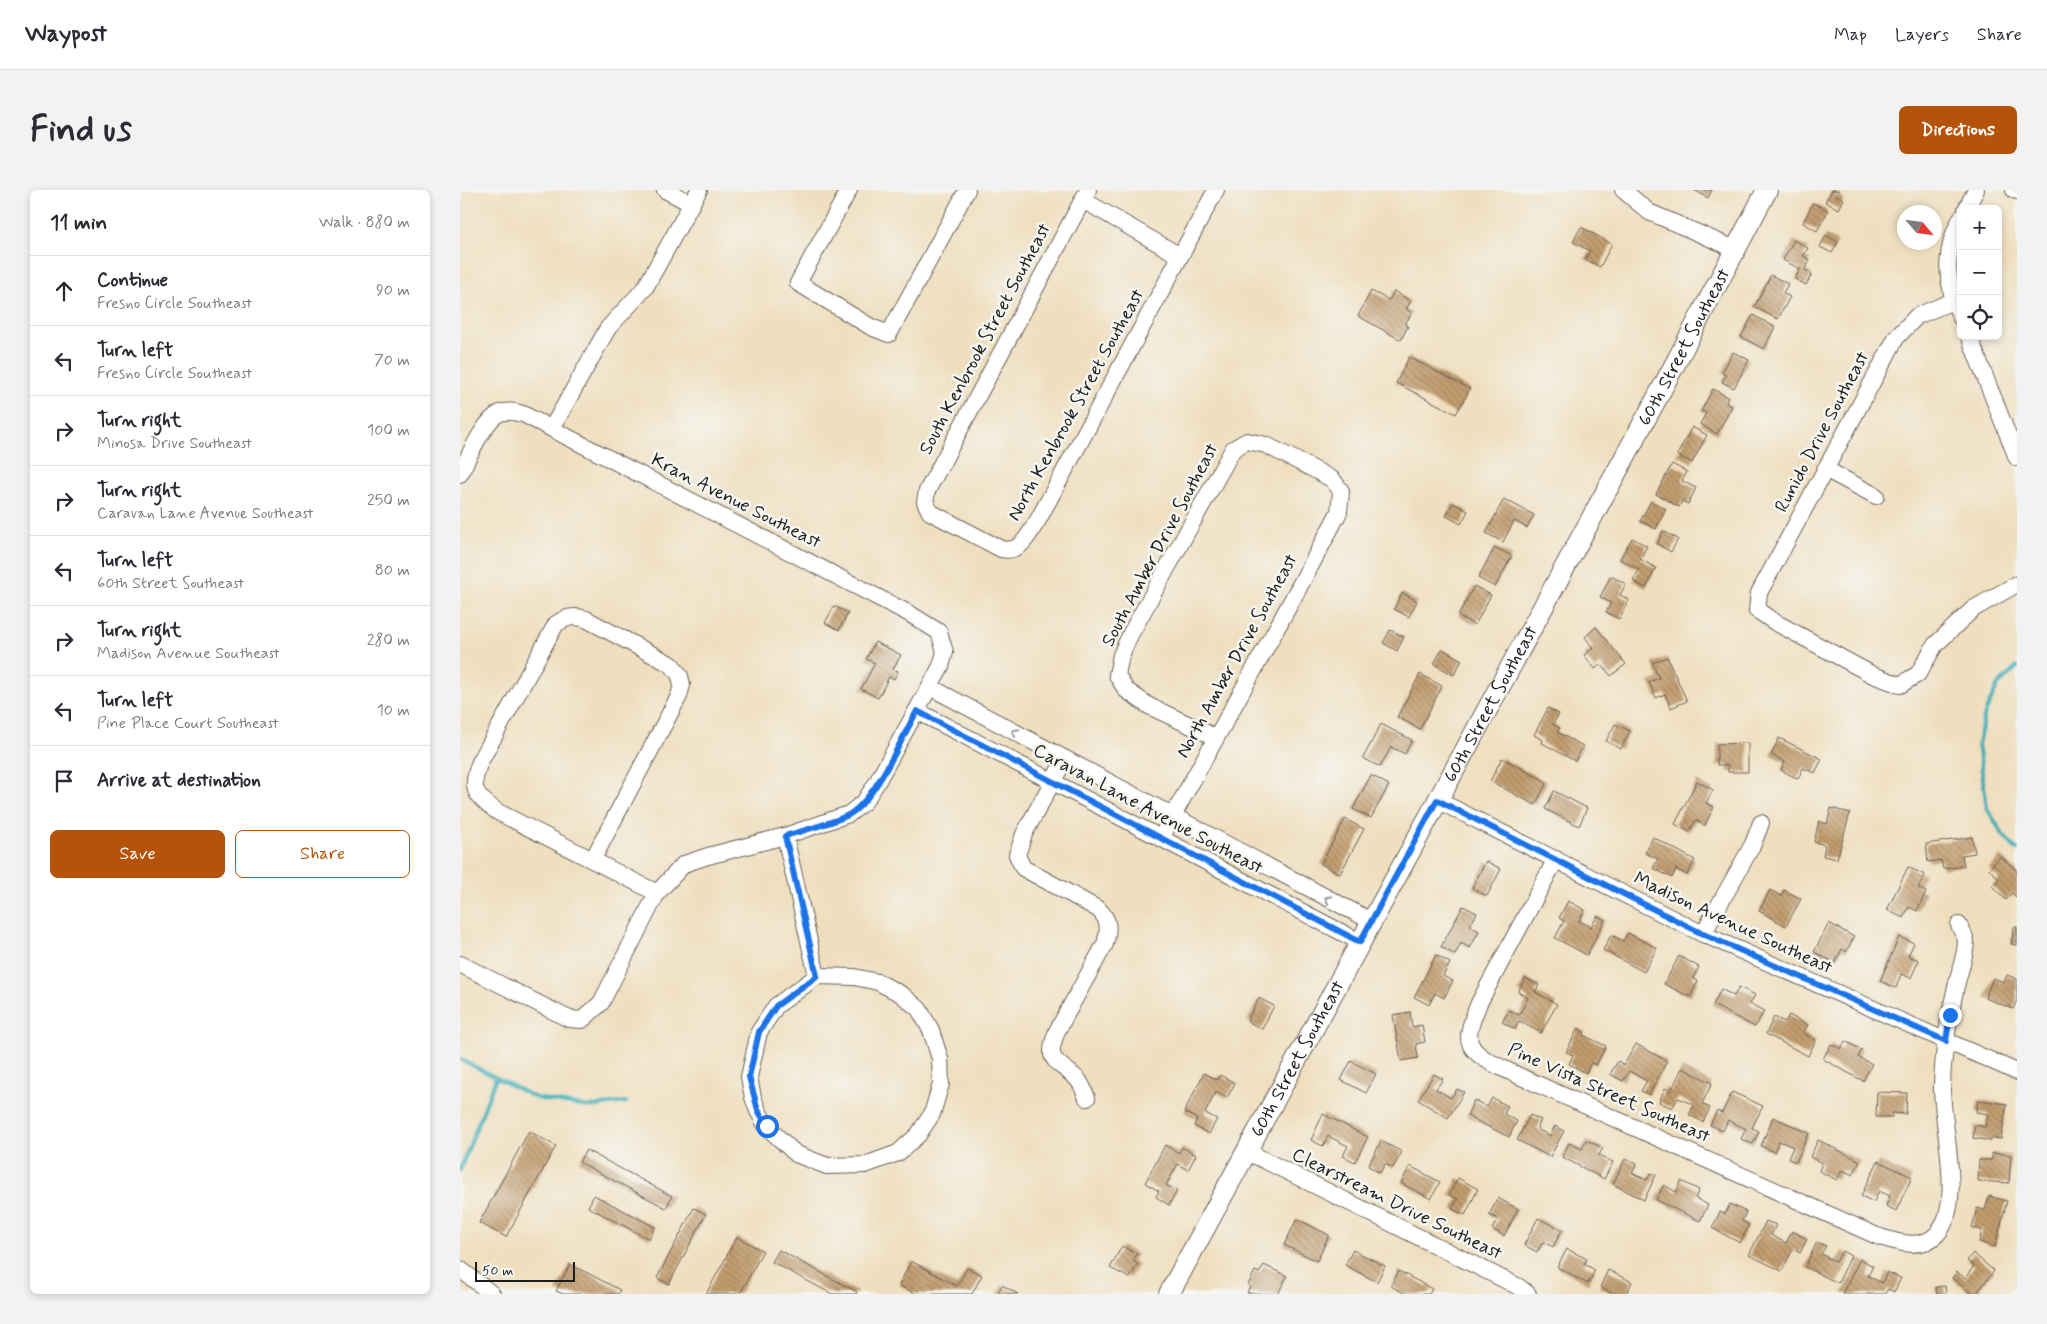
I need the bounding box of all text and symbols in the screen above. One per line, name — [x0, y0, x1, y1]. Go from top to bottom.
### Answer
text: Waypost — [25, 19, 107, 50]
text: Map — [1834, 23, 1867, 47]
text: Layers — [1895, 23, 1949, 47]
text: Share — [1977, 23, 2022, 47]
button: Directions — [1899, 106, 2017, 154]
text: Find us — [30, 107, 132, 153]
north arrow — [1897, 205, 1942, 250]
map controls — [1957, 205, 2002, 340]
button: + — [1957, 205, 2002, 250]
text: 11 min — [50, 209, 107, 237]
text: Walk · 880 m — [319, 212, 410, 233]
street label: South Kenbrook Street Southeast — [913, 219, 1057, 459]
button: − — [1957, 250, 2002, 295]
street label: 60th Street Southeast — [1632, 264, 1736, 430]
text: Continue — [97, 268, 168, 293]
icon: ahead — [50, 277, 78, 305]
text: 90 m — [376, 280, 410, 301]
street label: North Kenbrook Street Southeast — [1002, 285, 1150, 525]
text: Fresno Circle Southeast — [97, 293, 252, 314]
button: locate — [1957, 295, 2002, 340]
text: Turn left — [97, 338, 173, 363]
icon: left — [50, 347, 78, 375]
street label: Runido Drive Southeast — [1769, 347, 1875, 517]
text: 70 m — [374, 350, 410, 371]
text: Fresno Circle Southeast — [97, 363, 252, 384]
text: Turn right — [97, 408, 181, 433]
icon: right — [50, 417, 78, 445]
text: 100 m — [367, 420, 410, 441]
text: Minosa Drive Southeast — [97, 433, 252, 454]
street label: South Amber Drive Southeast — [1096, 439, 1224, 651]
street label: Kran Avenue Southeast — [647, 447, 825, 555]
text: Turn right — [97, 478, 181, 503]
icon: right — [50, 487, 78, 515]
text: 250 m — [367, 490, 410, 511]
text: Caravan Lane Avenue Southeast — [97, 503, 313, 524]
text: Turn left — [97, 548, 173, 573]
street label: North Amber Drive Southeast — [1170, 550, 1304, 762]
icon: left — [50, 557, 78, 585]
text: 80 m — [375, 560, 410, 581]
text: 60th Street Southeast — [97, 573, 244, 594]
text: Turn right — [97, 618, 181, 643]
street label: 60th Street Southeast — [1438, 621, 1543, 787]
icon: right — [50, 627, 78, 655]
text: 280 m — [367, 630, 410, 651]
text: Madison Avenue Southeast — [97, 643, 280, 664]
text: Turn left — [97, 688, 173, 713]
icon: left — [50, 697, 78, 725]
text: 10 m — [377, 700, 410, 721]
text: Pine Place Court Southeast — [97, 713, 279, 734]
one-way arrow — [1011, 728, 1020, 738]
street label: Caravan Lane Avenue Southeast — [1029, 738, 1267, 880]
icon: arrive — [50, 767, 78, 795]
text: Arrive at destination — [97, 768, 261, 793]
button: Save — [50, 830, 225, 878]
button: Share — [235, 830, 410, 878]
street label: Madison Avenue Southeast — [1629, 866, 1837, 980]
one-way arrow — [1324, 895, 1333, 905]
street label: 60th Street Southeast — [1244, 976, 1350, 1141]
route end — [1939, 1004, 1962, 1027]
street label: Pine Vista Street Southeast — [1504, 1037, 1714, 1149]
route start — [756, 1115, 779, 1138]
street label: Clearstream Drive Southeast — [1288, 1142, 1506, 1266]
scale bar — [475, 1259, 575, 1282]
text: 50 m — [482, 1262, 513, 1280]

